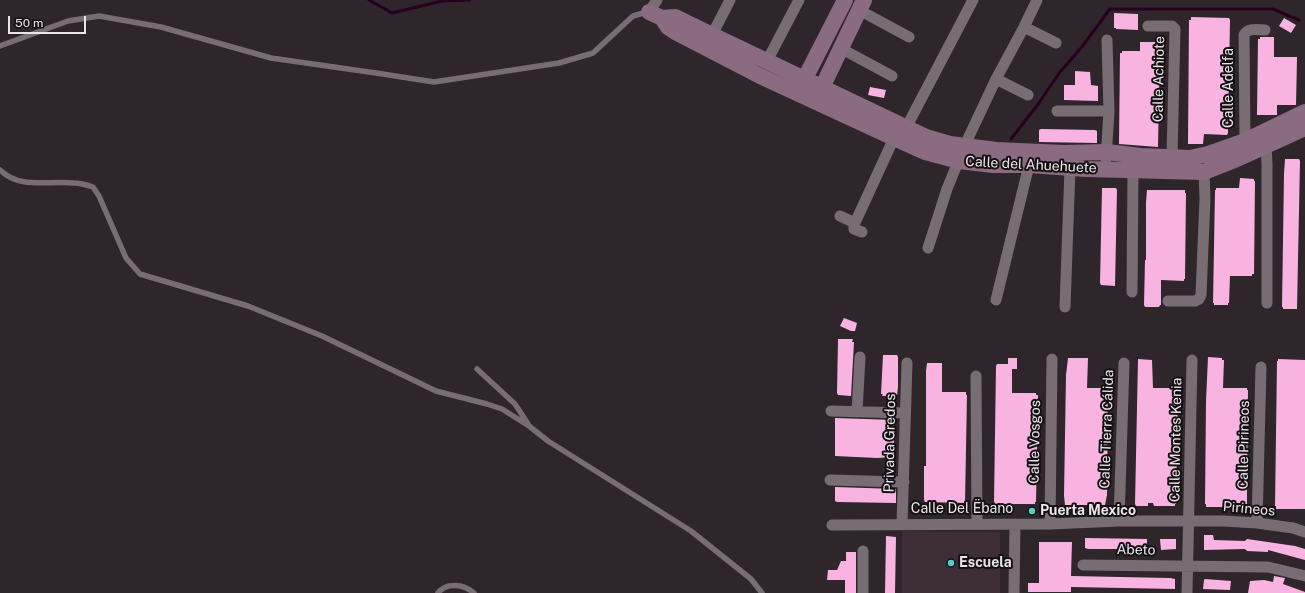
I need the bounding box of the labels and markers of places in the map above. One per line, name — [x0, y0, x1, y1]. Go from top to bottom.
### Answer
place label: Puerta Mexico — [1040, 503, 1136, 519]
marker: Puerta Mexico — [1027, 506, 1037, 516]
place label: Escuela — [959, 555, 1012, 571]
marker: Escuela — [946, 558, 956, 568]

